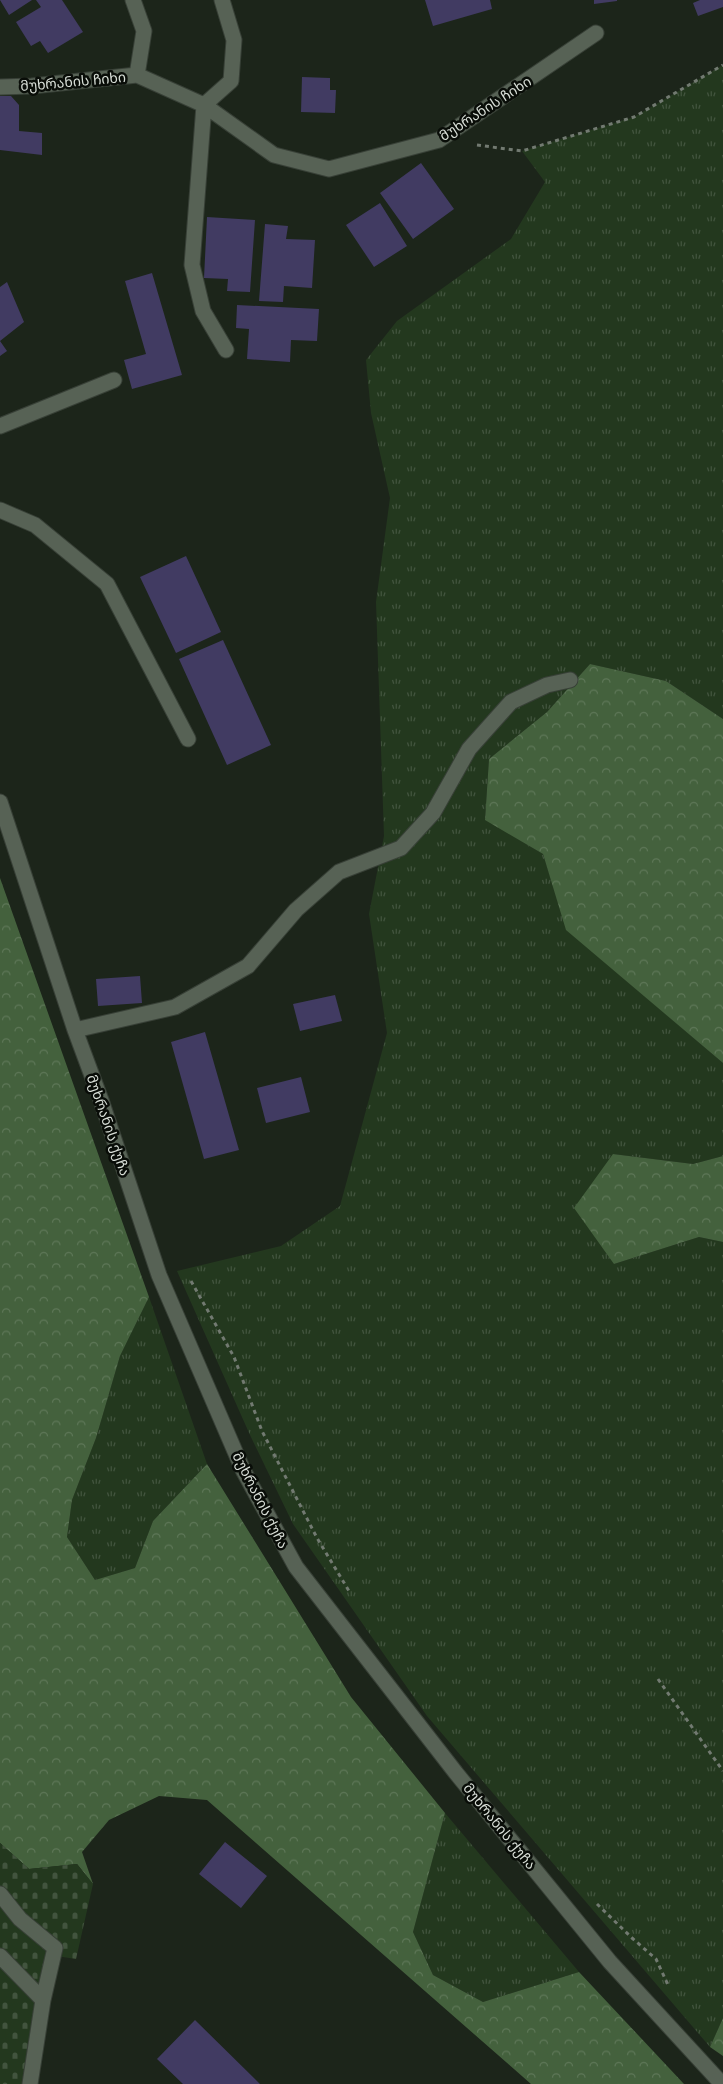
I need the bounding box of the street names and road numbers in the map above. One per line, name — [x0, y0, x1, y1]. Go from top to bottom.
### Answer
street label: მუხრანის ჩიხი — [19, 68, 127, 95]
street label: მუხრანის ჩიხი — [436, 72, 535, 145]
street label: მუხრანის ქუჩა — [83, 1072, 134, 1178]
street label: მუხრანის ქუჩა — [229, 1449, 293, 1551]
street label: მუხრანის ქუჩა — [459, 1780, 540, 1873]

